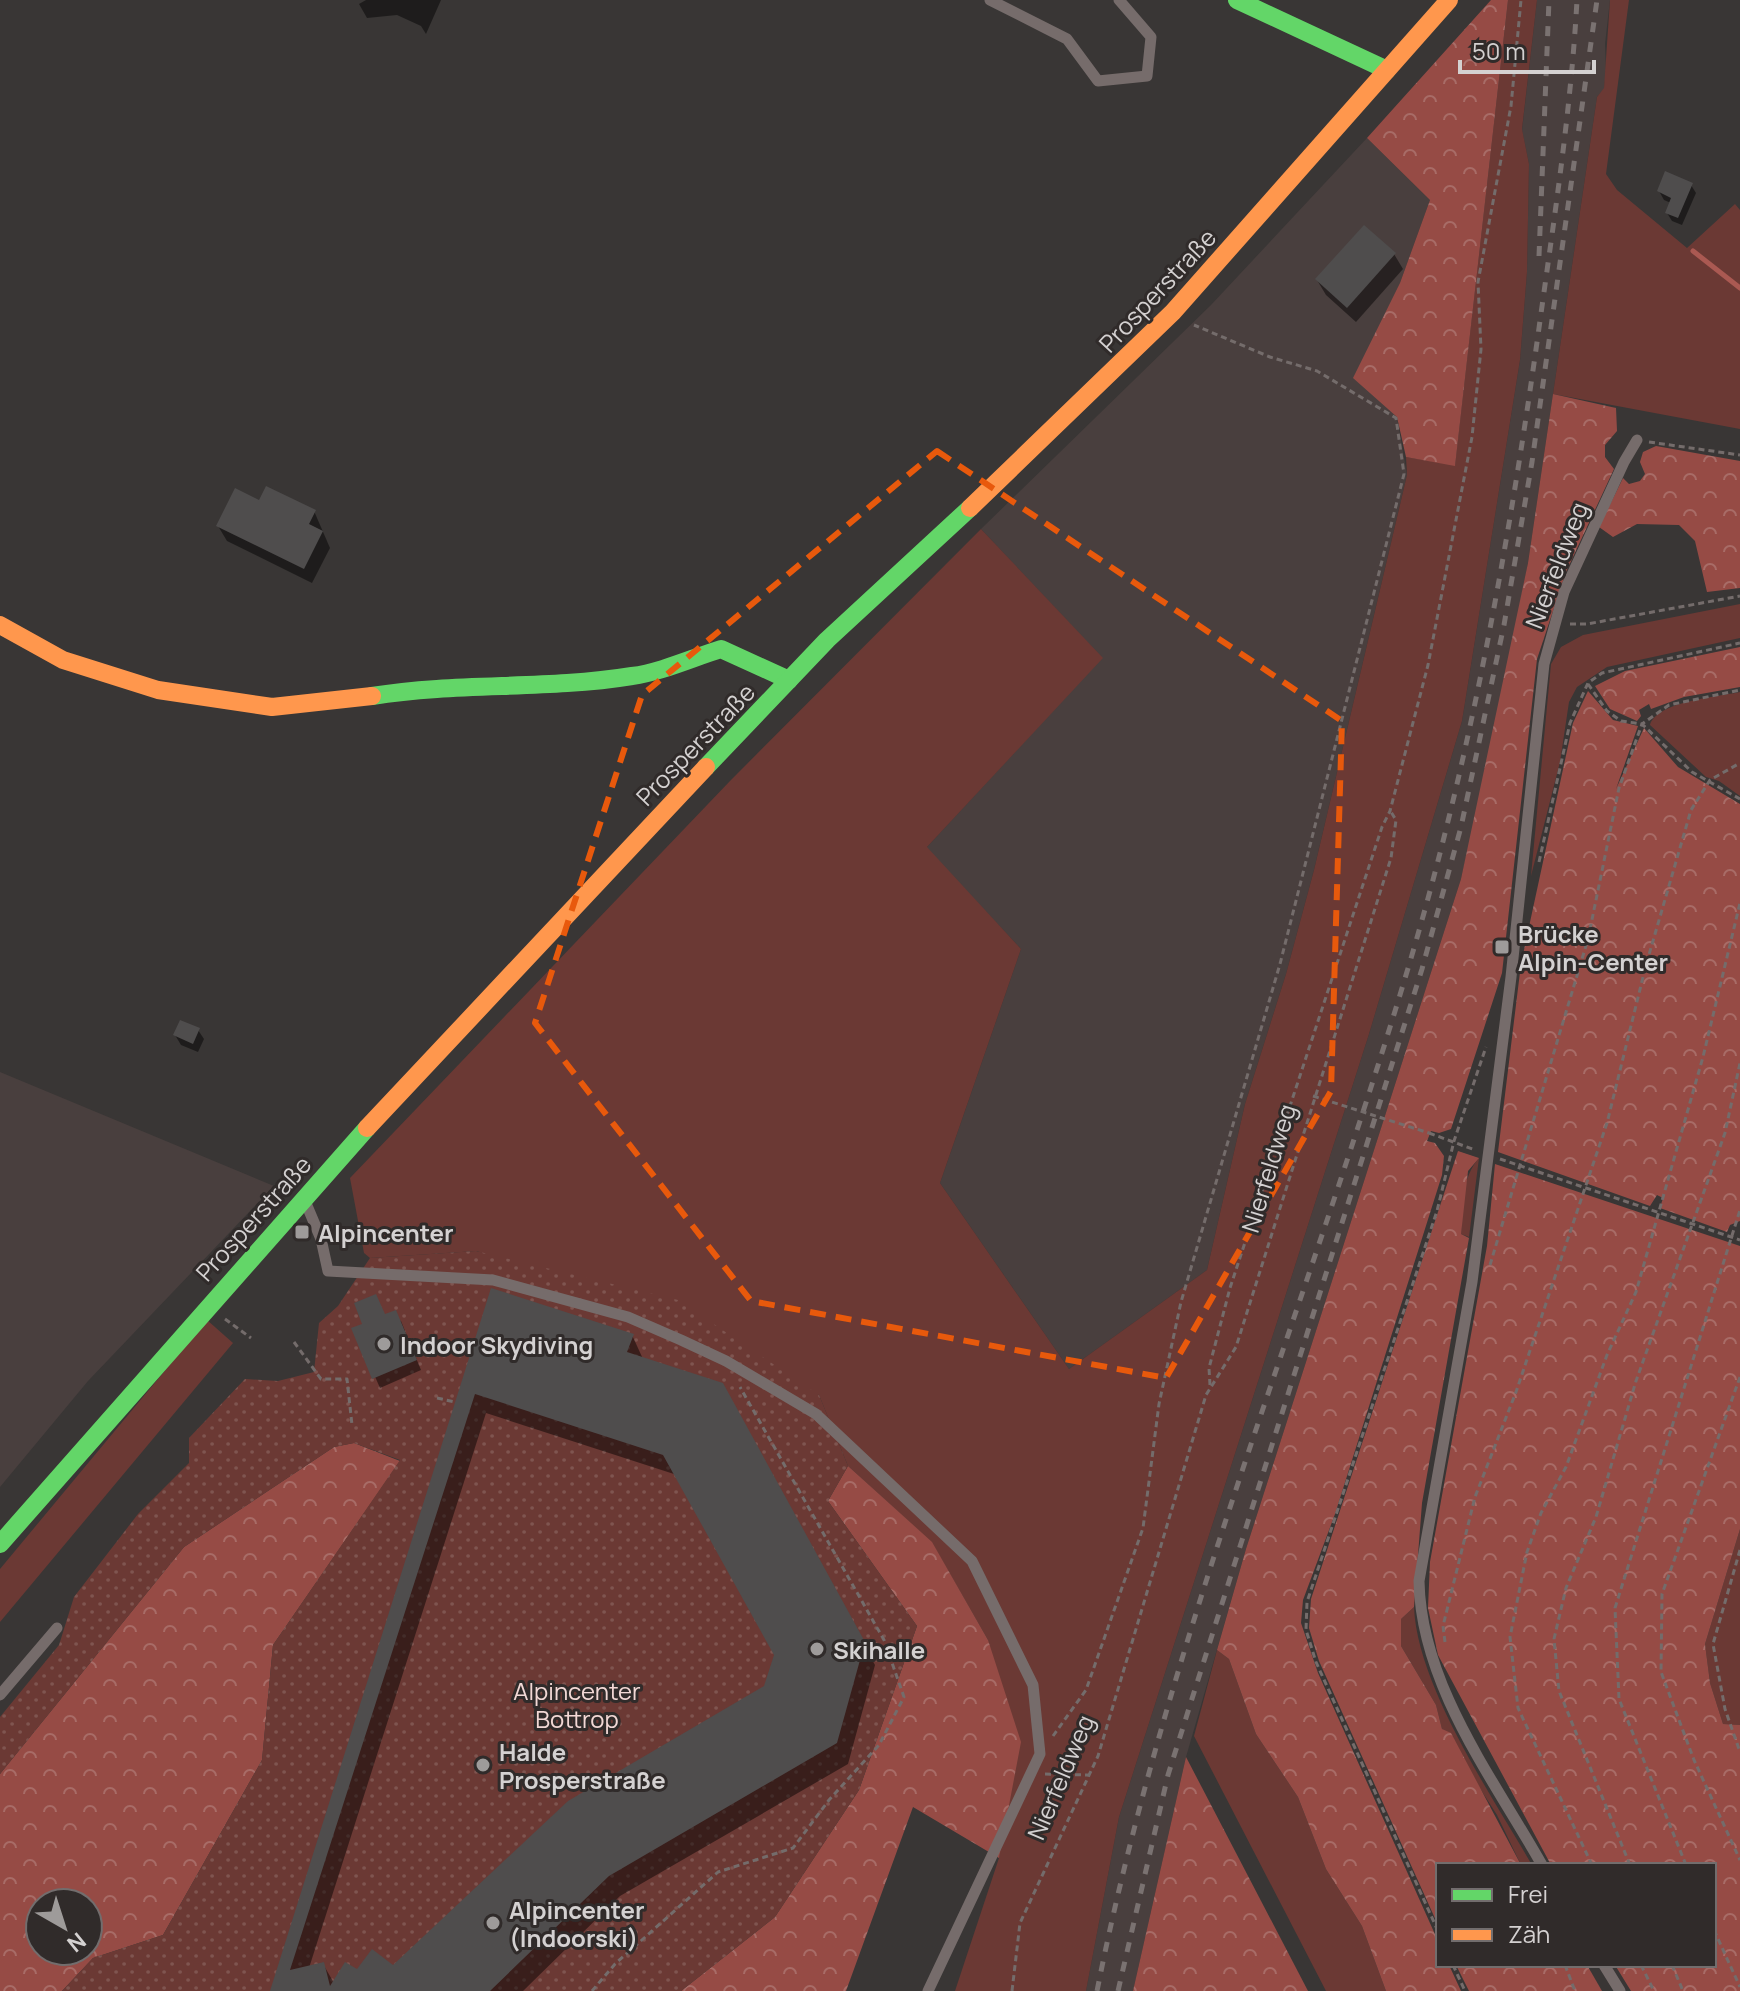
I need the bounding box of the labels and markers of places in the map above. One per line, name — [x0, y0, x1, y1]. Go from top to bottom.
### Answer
place label: Brücke Alpin-Center — [1518, 917, 1668, 978]
marker: Brücke Alpin-Center — [1493, 938, 1511, 956]
place label: Alpincenter — [318, 1216, 453, 1249]
marker: Alpincenter — [293, 1223, 311, 1241]
place label: Indoor Skydiving — [400, 1328, 593, 1361]
marker: Indoor Skydiving — [375, 1335, 393, 1353]
place label: Skihalle — [833, 1633, 925, 1666]
marker: Skihalle — [808, 1640, 826, 1658]
place label: Halde Prosperstraße — [499, 1735, 666, 1796]
marker: Halde Prosperstraße — [474, 1756, 492, 1774]
place label: Alpincenter (Indoorski) — [509, 1893, 644, 1954]
marker: Alpincenter (Indoorski) — [484, 1914, 502, 1932]

